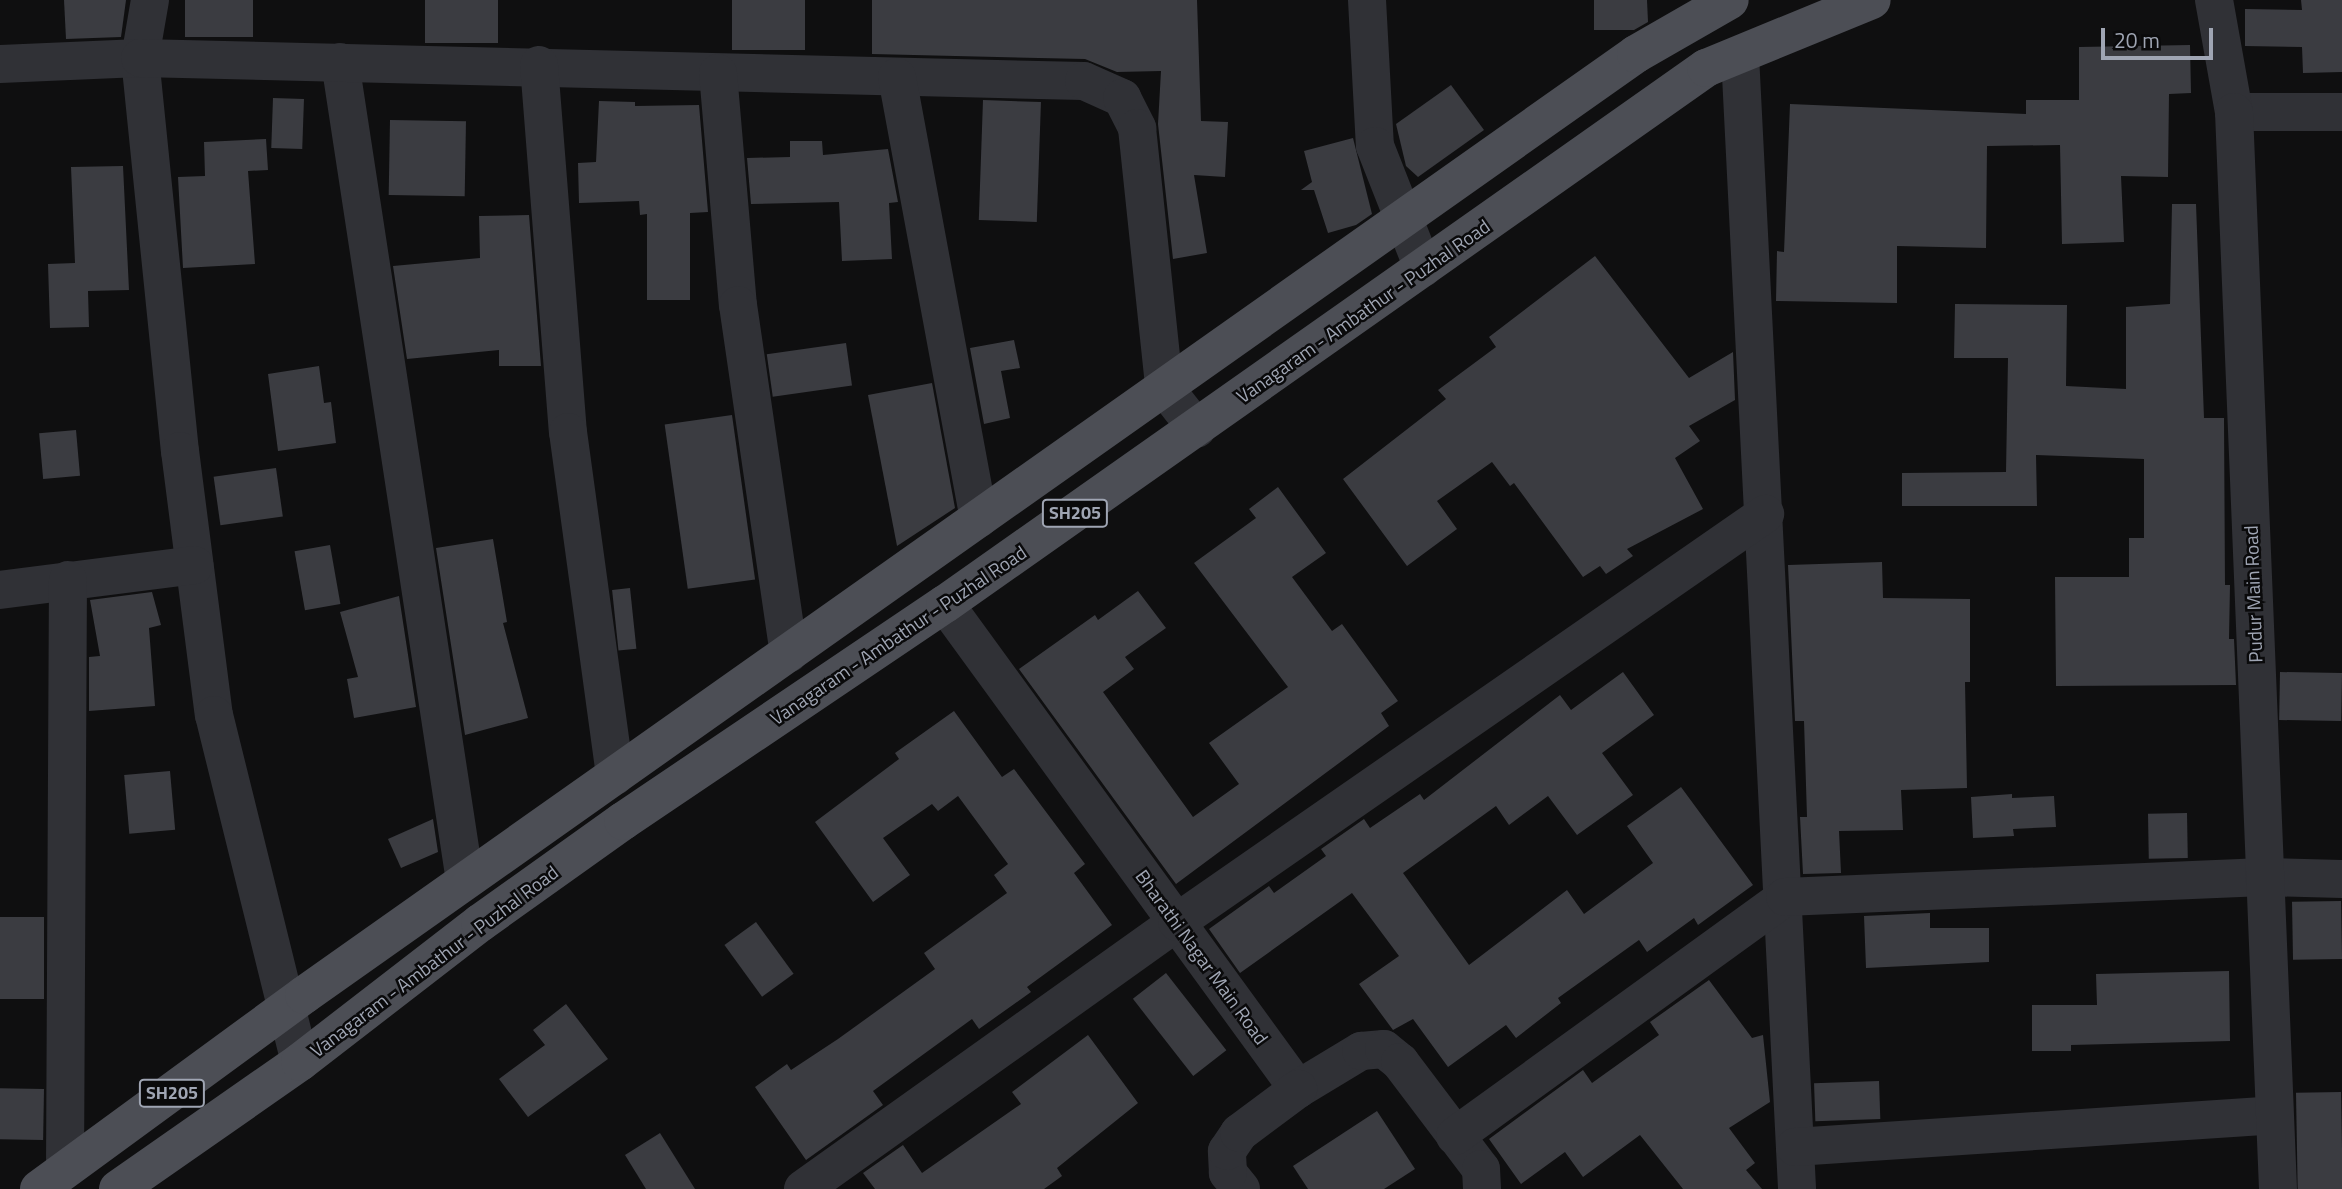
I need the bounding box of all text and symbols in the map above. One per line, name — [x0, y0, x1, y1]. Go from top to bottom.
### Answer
scale bar — [2104, 14, 2216, 58]
text: 20 m — [2114, 24, 2160, 56]
street label: Vanagaram - Ambathur - Puzhal Road — [1232, 214, 1494, 408]
road number: SH205 — [1042, 499, 1108, 528]
street label: Pudur Main Road — [2239, 525, 2267, 663]
street label: Vanagaram - Ambathur - Puzhal Road — [766, 541, 1030, 729]
street label: Vanagaram - Ambathur - Puzhal Road — [306, 860, 562, 1062]
street label: Bharathi Nagar Main Road — [1131, 865, 1273, 1049]
road number: SH205 — [139, 1078, 205, 1108]

